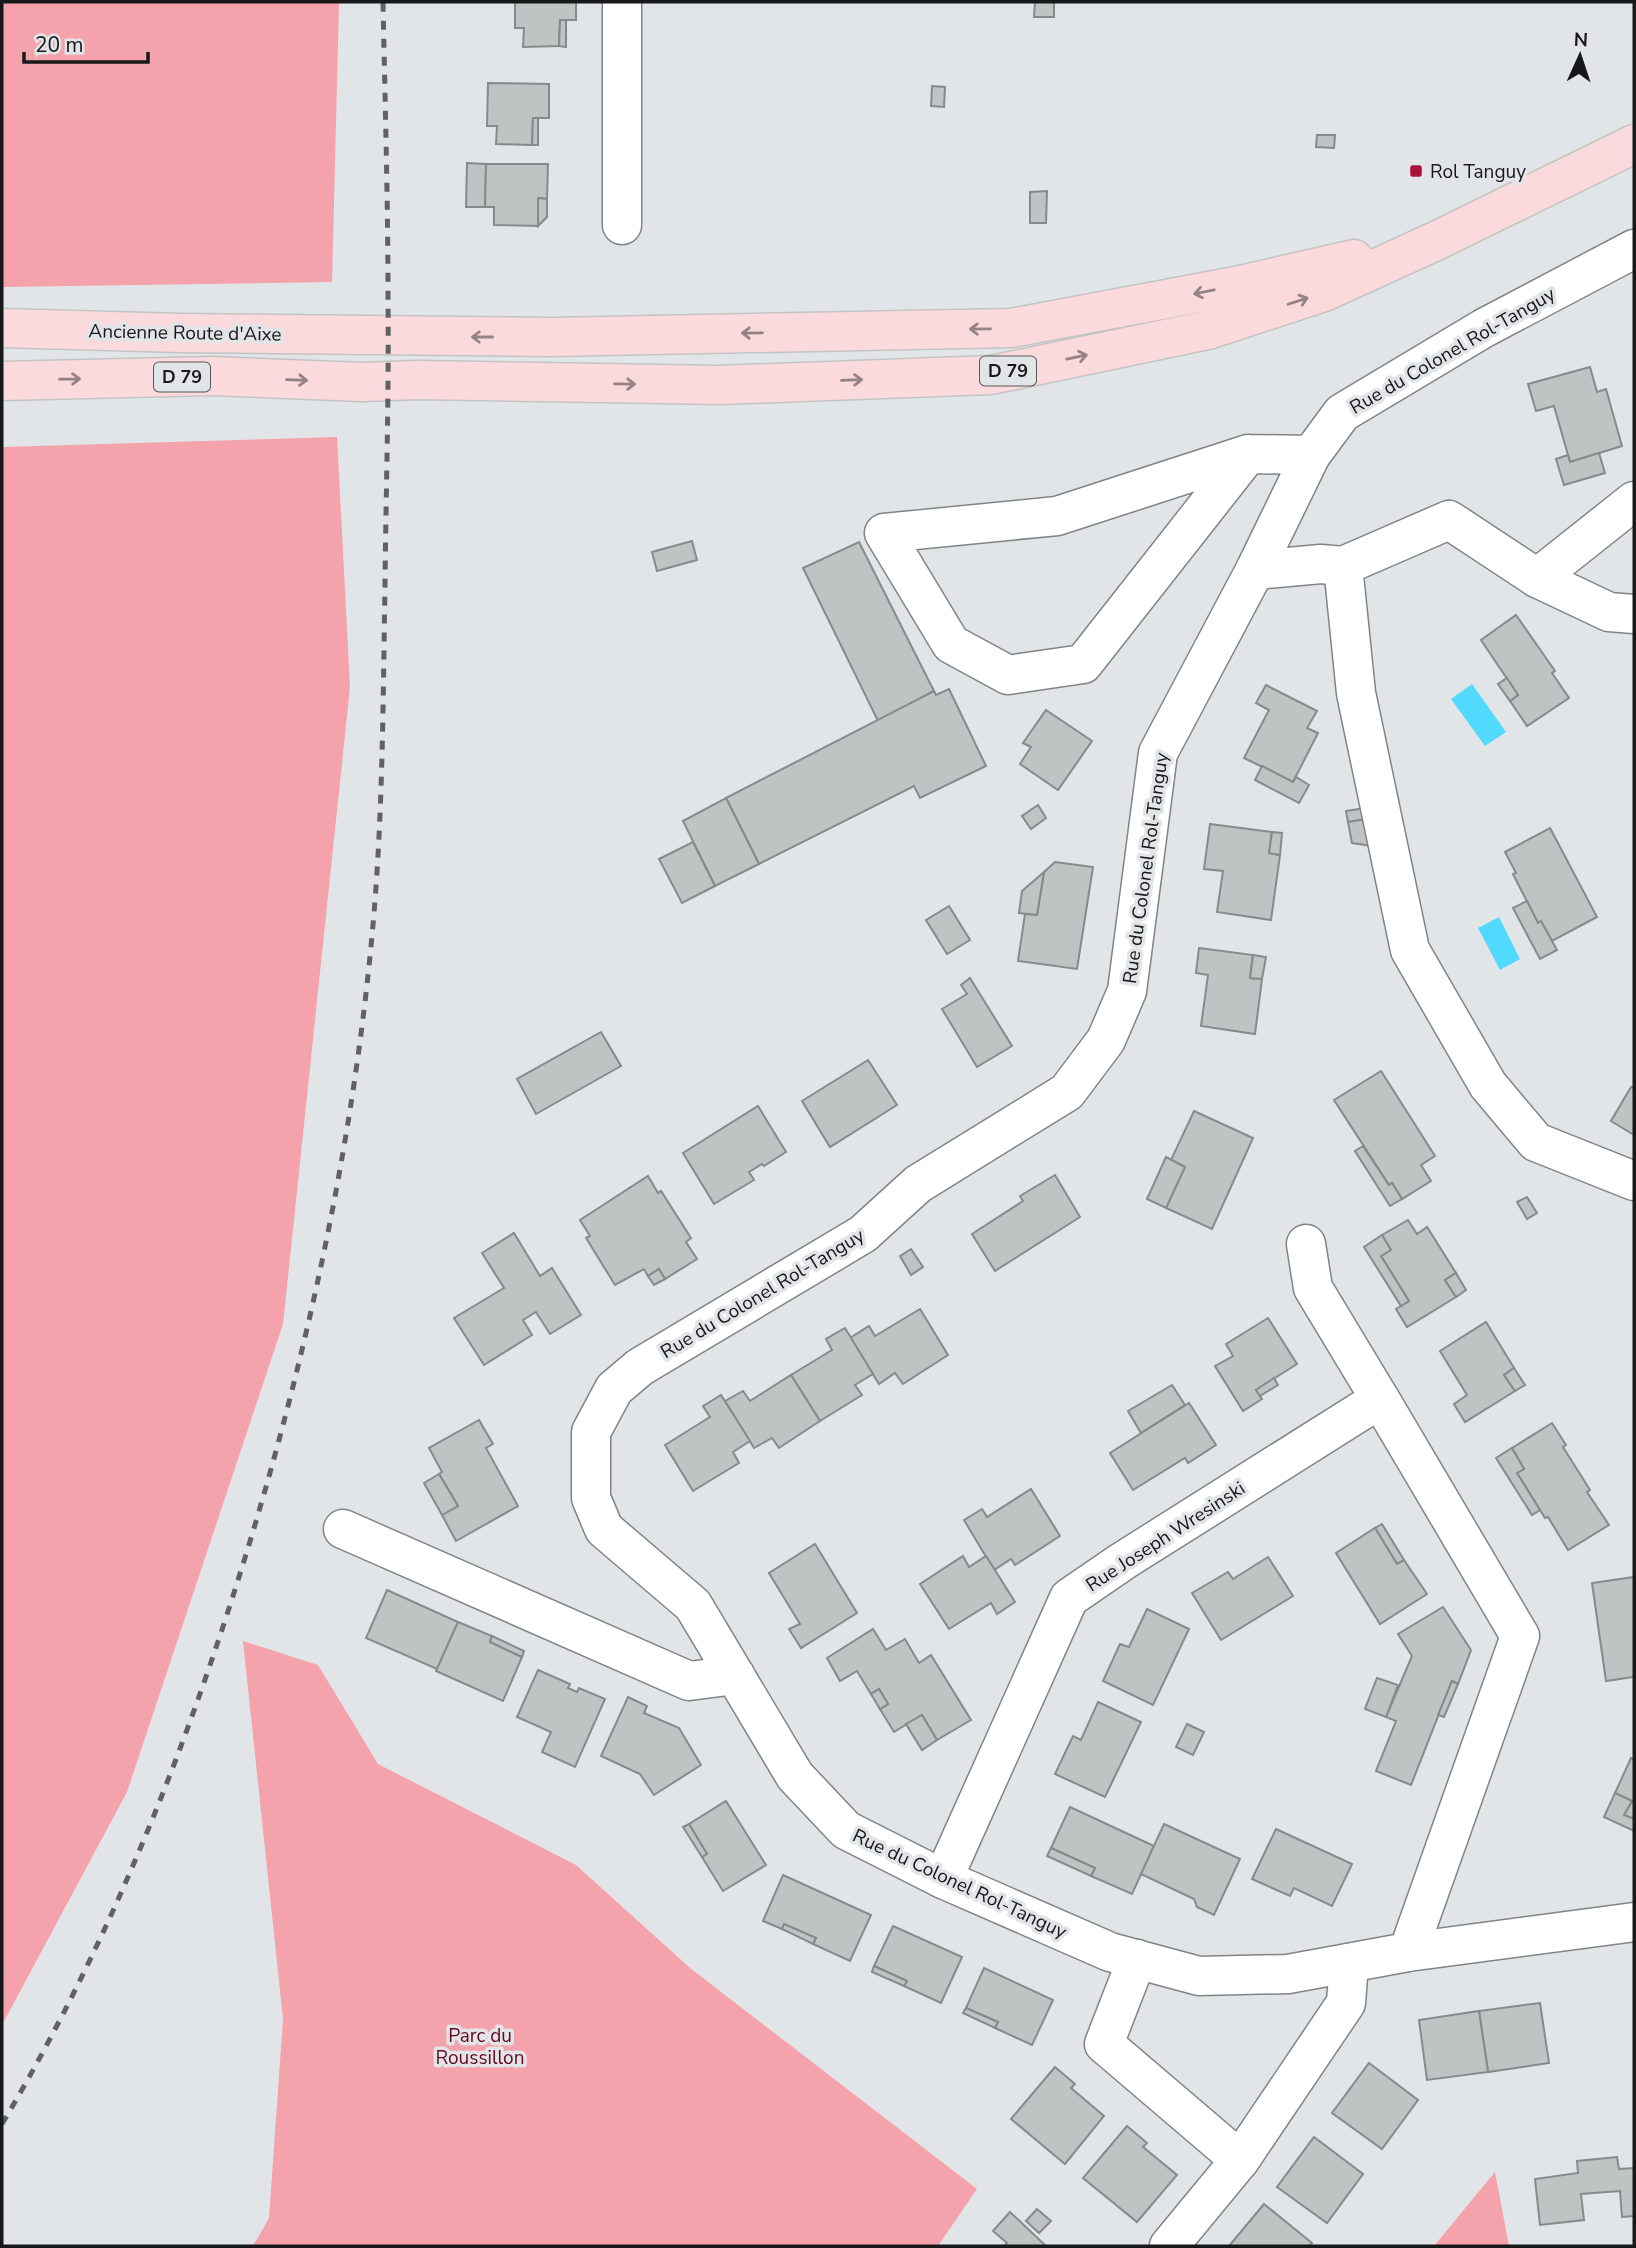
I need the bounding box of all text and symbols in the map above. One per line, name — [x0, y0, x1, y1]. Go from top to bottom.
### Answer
scale bar — [24, 21, 149, 65]
north arrow — [1545, 21, 1615, 91]
text: N — [1573, 27, 1589, 53]
text: 20 m — [35, 31, 84, 59]
place label: Rol Tanguy — [1430, 159, 1526, 185]
marker: Rol Tanguy — [1408, 163, 1424, 179]
street label: Rue du Colonel Rol-Tanguy — [1345, 281, 1560, 420]
one-way arrow — [1193, 285, 1216, 299]
one-way arrow — [1286, 293, 1308, 306]
street label: Ancienne Route d'Aixe — [88, 318, 282, 348]
one-way arrow — [969, 322, 992, 336]
one-way arrow — [741, 327, 764, 340]
one-way arrow — [471, 330, 494, 344]
one-way arrow — [1065, 349, 1088, 363]
road number: D 79 — [980, 356, 1036, 386]
road number: D 79 — [154, 362, 210, 391]
one-way arrow — [58, 373, 81, 386]
one-way arrow — [286, 373, 309, 386]
one-way arrow — [840, 374, 863, 387]
one-way arrow — [613, 377, 636, 390]
street label: Rue du Colonel Rol-Tanguy — [1117, 751, 1175, 985]
street label: Rue du Colonel Rol-Tanguy — [656, 1223, 869, 1365]
street label: Rue Joseph Wresinski — [1081, 1476, 1250, 1598]
street label: Rue du Colonel Rol-Tanguy — [848, 1823, 1071, 1945]
park label: Parc du Roussillon — [436, 2023, 524, 2071]

